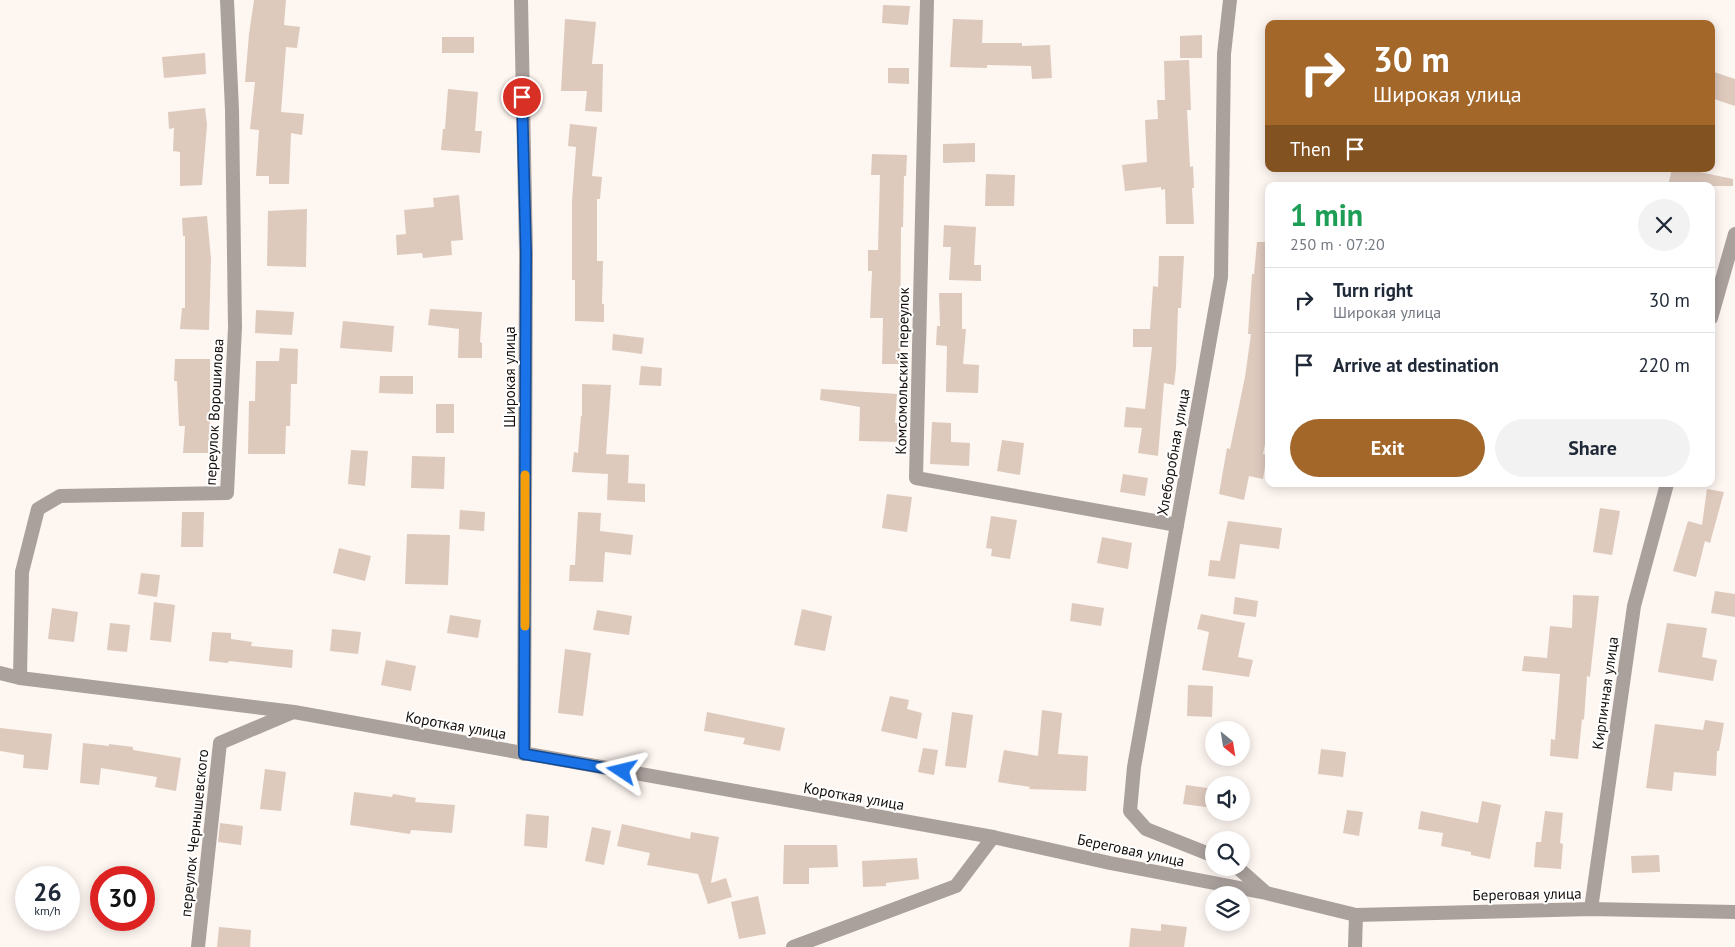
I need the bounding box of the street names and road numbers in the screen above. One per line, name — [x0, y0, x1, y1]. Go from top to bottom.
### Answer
street label: Комсомольский переулок — [891, 286, 913, 455]
street label: Широкая улица — [500, 326, 519, 428]
street label: переулок Ворошилова — [201, 338, 227, 486]
street label: Хлеборобная улица — [1152, 387, 1194, 517]
street label: Кирпичная улица — [1588, 635, 1622, 751]
street label: Короткая улица — [404, 707, 508, 743]
street label: переулок Чернышевского — [176, 748, 212, 918]
street label: Короткая улица — [802, 778, 906, 814]
street label: Береговая улица — [1076, 829, 1186, 871]
street label: Береговая улица — [1472, 884, 1582, 904]

